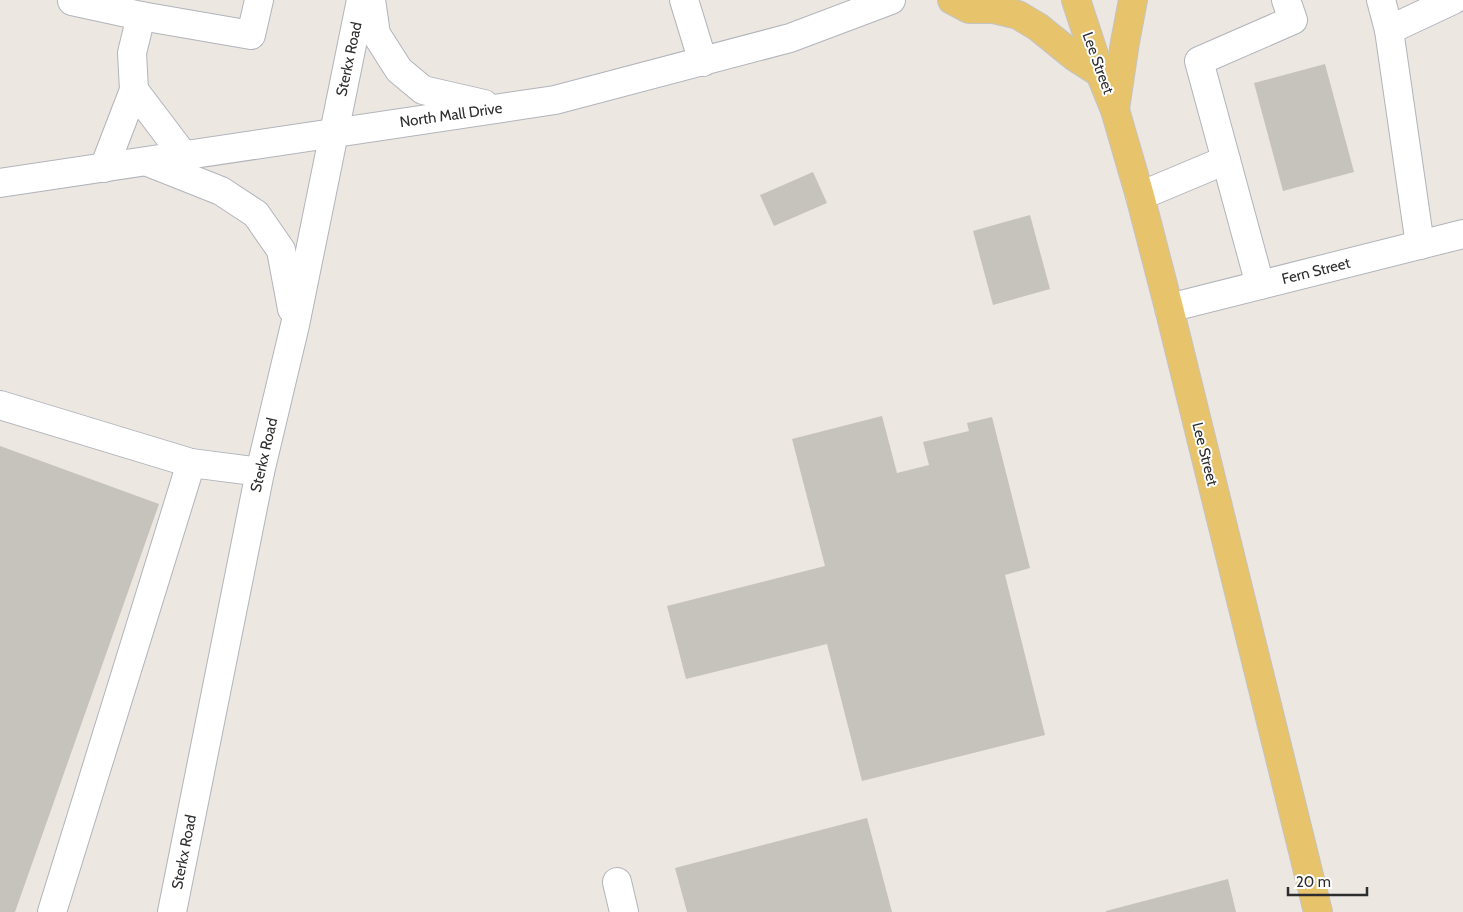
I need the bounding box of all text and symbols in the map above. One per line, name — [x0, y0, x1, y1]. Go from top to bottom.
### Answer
street label: Sterkx Road — [332, 20, 366, 98]
street label: Lee Street — [1078, 30, 1118, 96]
street label: North Mall Drive — [399, 99, 504, 131]
street label: Fern Street — [1280, 254, 1352, 288]
street label: Sterkx Road — [247, 416, 281, 494]
street label: Lee Street — [1188, 420, 1222, 488]
street label: Sterkx Road — [168, 813, 200, 891]
scale bar — [1288, 864, 1367, 896]
text: 20 m — [1296, 873, 1331, 891]

